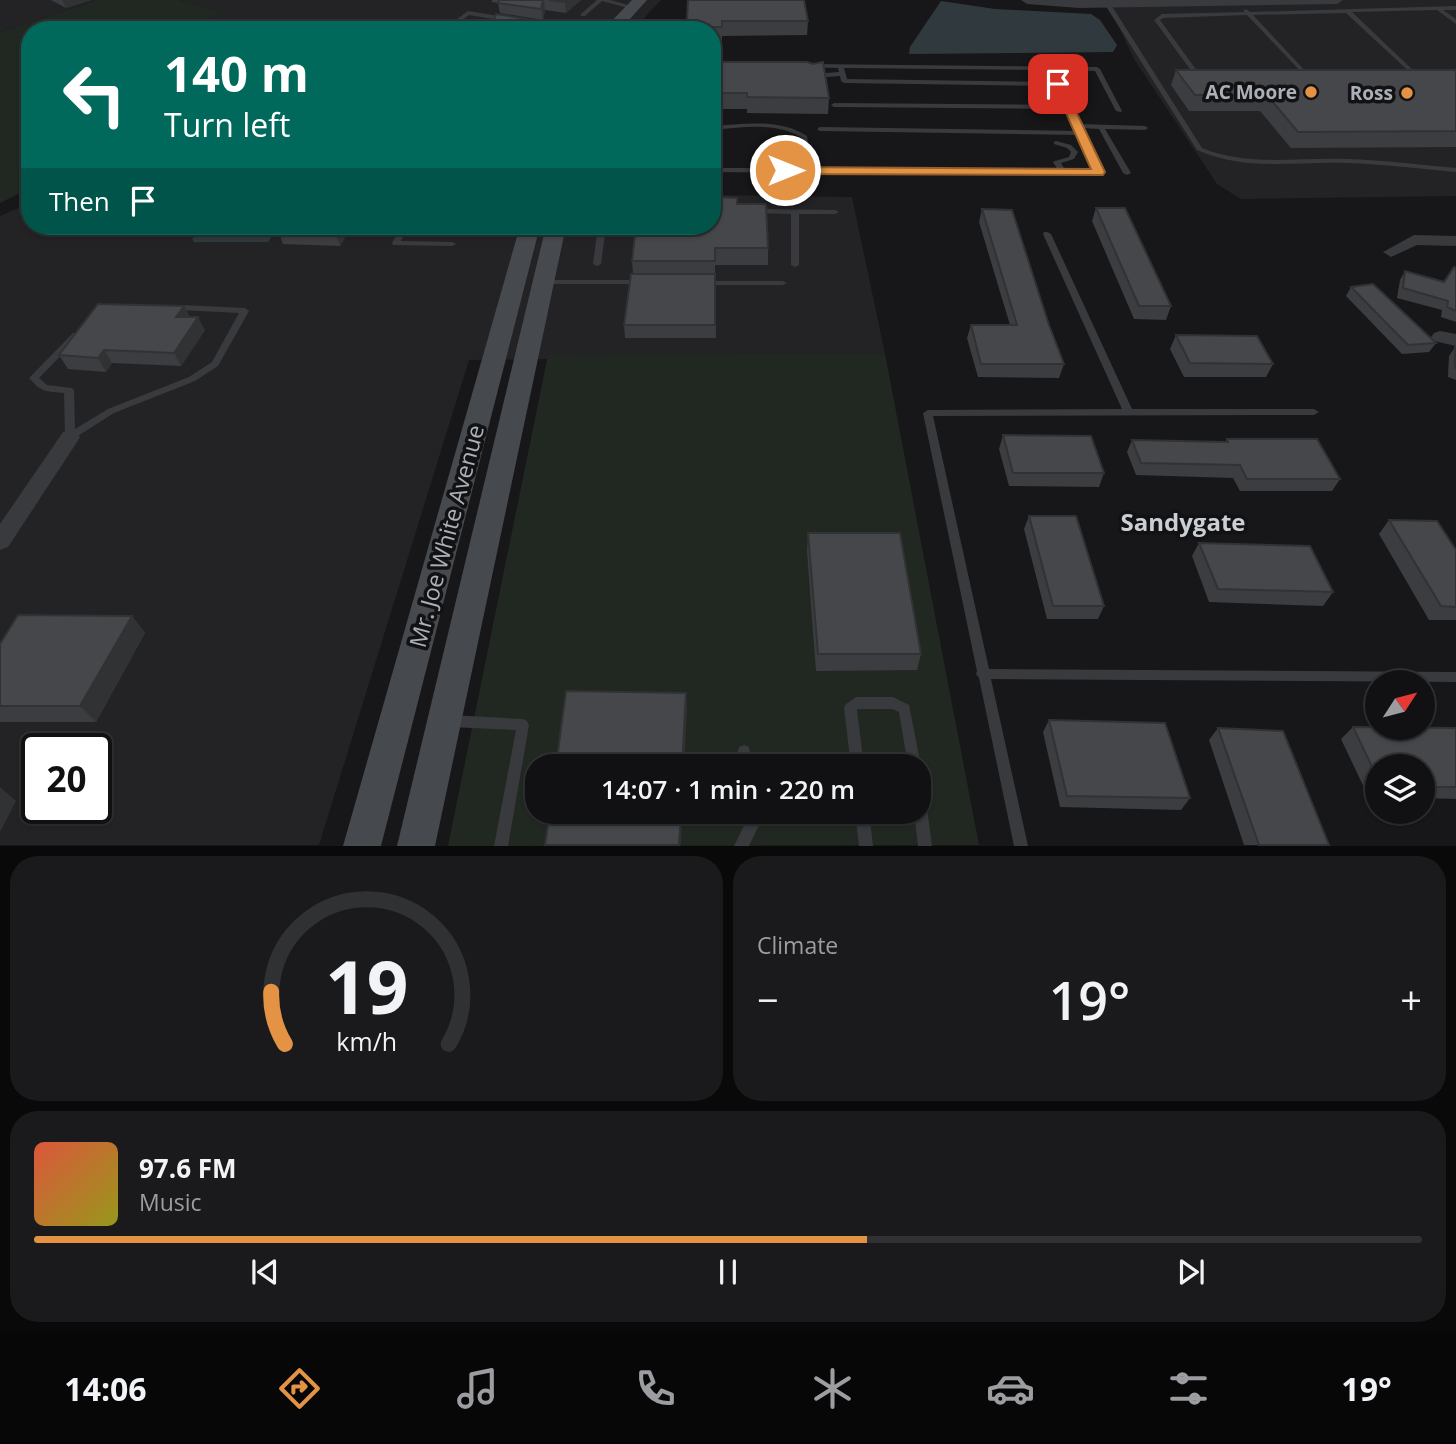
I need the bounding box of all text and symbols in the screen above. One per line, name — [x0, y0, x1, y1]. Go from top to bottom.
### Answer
text: 140 m — [164, 40, 309, 106]
icon: left — [49, 49, 140, 140]
pin — [1028, 54, 1088, 114]
icon: arrive — [1039, 65, 1077, 103]
place label: AC Moore — [1206, 79, 1297, 105]
place label: Ross — [1350, 80, 1393, 106]
marker: AC Moore — [1303, 84, 1319, 100]
marker: Ross — [1399, 85, 1415, 101]
text: Turn left — [164, 103, 290, 146]
position arrow — [748, 133, 822, 207]
icon: arrive — [124, 182, 162, 220]
text: Then — [49, 183, 110, 219]
street label: Mr. Joe White Avenue — [401, 421, 491, 651]
district label: Sandygate — [1121, 505, 1245, 538]
north arrow — [1365, 670, 1435, 740]
map controls — [1365, 670, 1435, 824]
speed limit sign: 20 — [21, 733, 112, 824]
button: layers — [1365, 754, 1435, 824]
text: 14:07 · 1 min · 220 m — [601, 771, 855, 807]
text: Climate — [757, 929, 838, 961]
text: 19 — [325, 937, 408, 1036]
text: 19° — [1049, 964, 1130, 1035]
text: − — [757, 973, 779, 1025]
text: + — [1400, 973, 1422, 1025]
text: km/h — [336, 1024, 397, 1058]
text: 97.6 FM — [139, 1150, 237, 1186]
text: Music — [139, 1186, 202, 1218]
icon: previous — [246, 1253, 284, 1291]
icon: pause — [709, 1253, 747, 1291]
icon: next — [1172, 1253, 1210, 1291]
icon: directions — [275, 1364, 324, 1413]
icon: music — [453, 1364, 502, 1413]
icon: phone — [631, 1364, 680, 1413]
icon: climate — [808, 1364, 857, 1413]
icon: car — [986, 1364, 1035, 1413]
icon: filters — [1164, 1364, 1213, 1413]
text: 14:06 — [64, 1367, 147, 1410]
text: 19° — [1341, 1367, 1392, 1410]

